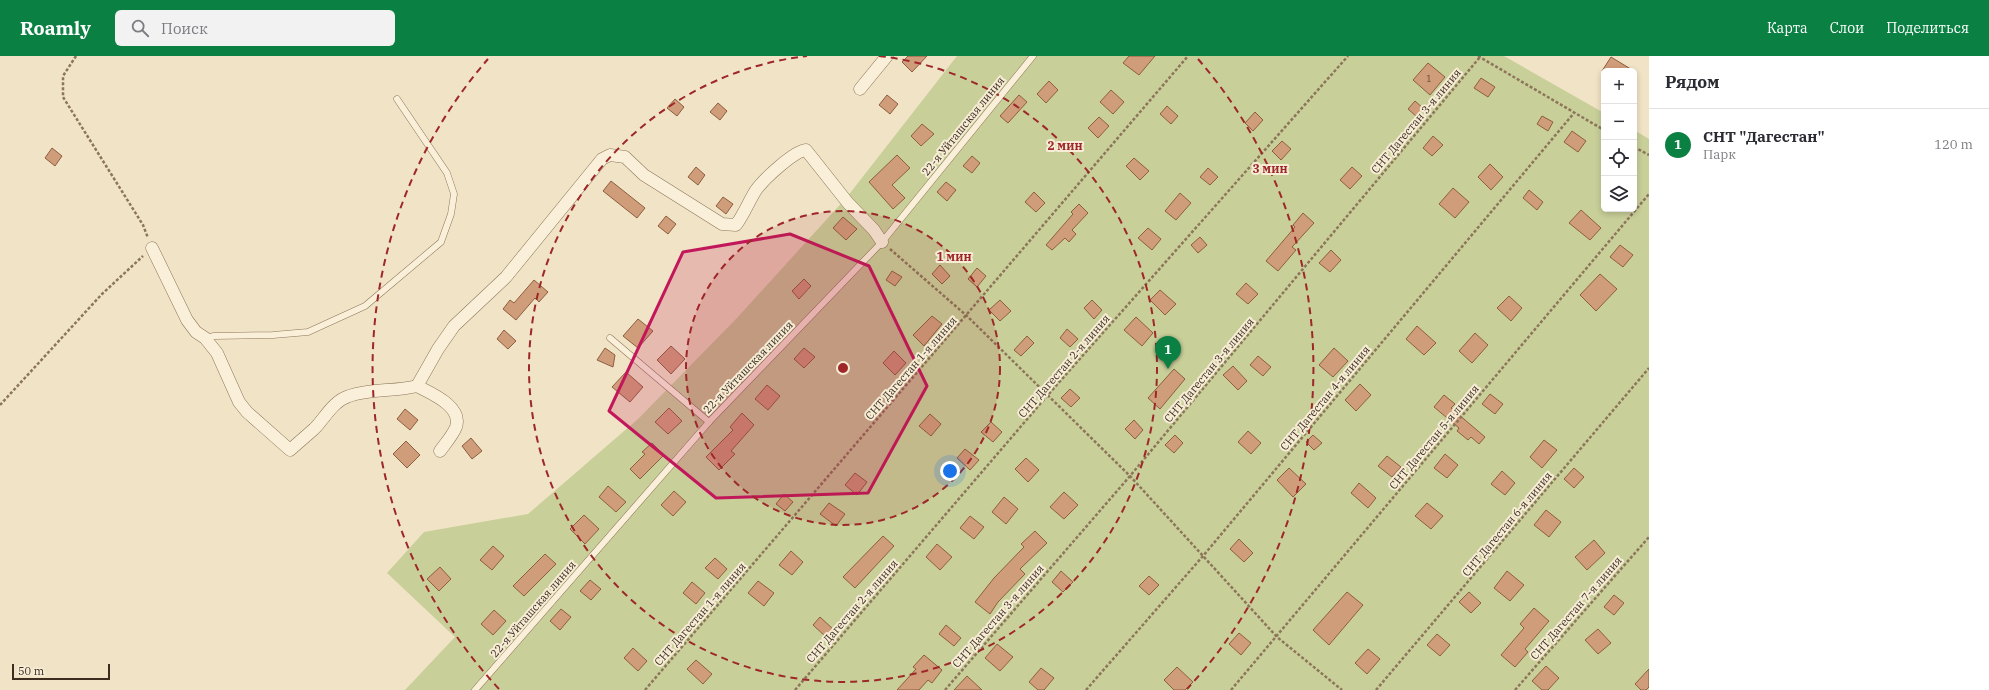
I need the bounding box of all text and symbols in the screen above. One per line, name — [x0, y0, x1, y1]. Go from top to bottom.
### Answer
search box — [115, 10, 395, 46]
text: Roamly — [20, 16, 91, 40]
icon: search — [129, 17, 151, 39]
text: Поиск — [161, 19, 208, 38]
text: Карта — [1767, 19, 1808, 37]
text: Слои — [1830, 19, 1864, 37]
text: Поделиться — [1886, 19, 1969, 37]
street label: СНТ Дагестан 3-я линия — [1368, 66, 1464, 176]
map controls — [1601, 68, 1637, 212]
button: + — [1601, 68, 1637, 104]
text: Рядом — [1665, 71, 1720, 93]
house number: 1 — [1426, 73, 1432, 84]
street label: 22-я Уйташская линия — [919, 74, 1007, 178]
button: − — [1601, 104, 1637, 140]
text: СНТ "Дагестан" — [1703, 127, 1825, 146]
text: 1 — [1674, 136, 1682, 153]
text: 120 m — [1934, 136, 1973, 153]
text: 2 мин — [1047, 138, 1083, 153]
button: locate — [1601, 140, 1637, 176]
text: Парк — [1703, 146, 1736, 163]
text: 3 мин — [1252, 161, 1288, 176]
button: layers — [1601, 176, 1637, 212]
text: 1 мин — [936, 249, 972, 264]
street label: СНТ Дагестан 2-я линия — [1015, 311, 1113, 421]
street label: СНТ Дагестан 1-я линия — [862, 313, 960, 423]
street label: СНТ Дагестан 3-я линия — [1161, 315, 1257, 425]
street label: 22-я Уйташская линия — [700, 318, 796, 416]
pin: 1 — [1155, 336, 1181, 369]
street label: СНТ Дагестан 4-я линия — [1277, 343, 1373, 453]
centre of rings — [836, 361, 850, 375]
street label: СНТ Дагестан 5-я линия — [1386, 382, 1482, 492]
your location — [940, 461, 960, 481]
street label: СНТ Дагестан 6-я линия — [1459, 469, 1555, 579]
street label: СНТ Дагестан 7-я линия — [1527, 553, 1625, 663]
street label: СНТ Дагестан 2-я линия — [803, 556, 901, 666]
street label: 22-я Уйташская линия — [487, 558, 579, 660]
street label: СНТ Дагестан 1-я линия — [651, 559, 749, 669]
street label: СНТ Дагестан 3-я линия — [949, 561, 1047, 671]
scale bar — [12, 662, 110, 681]
text: 50 m — [18, 664, 44, 678]

